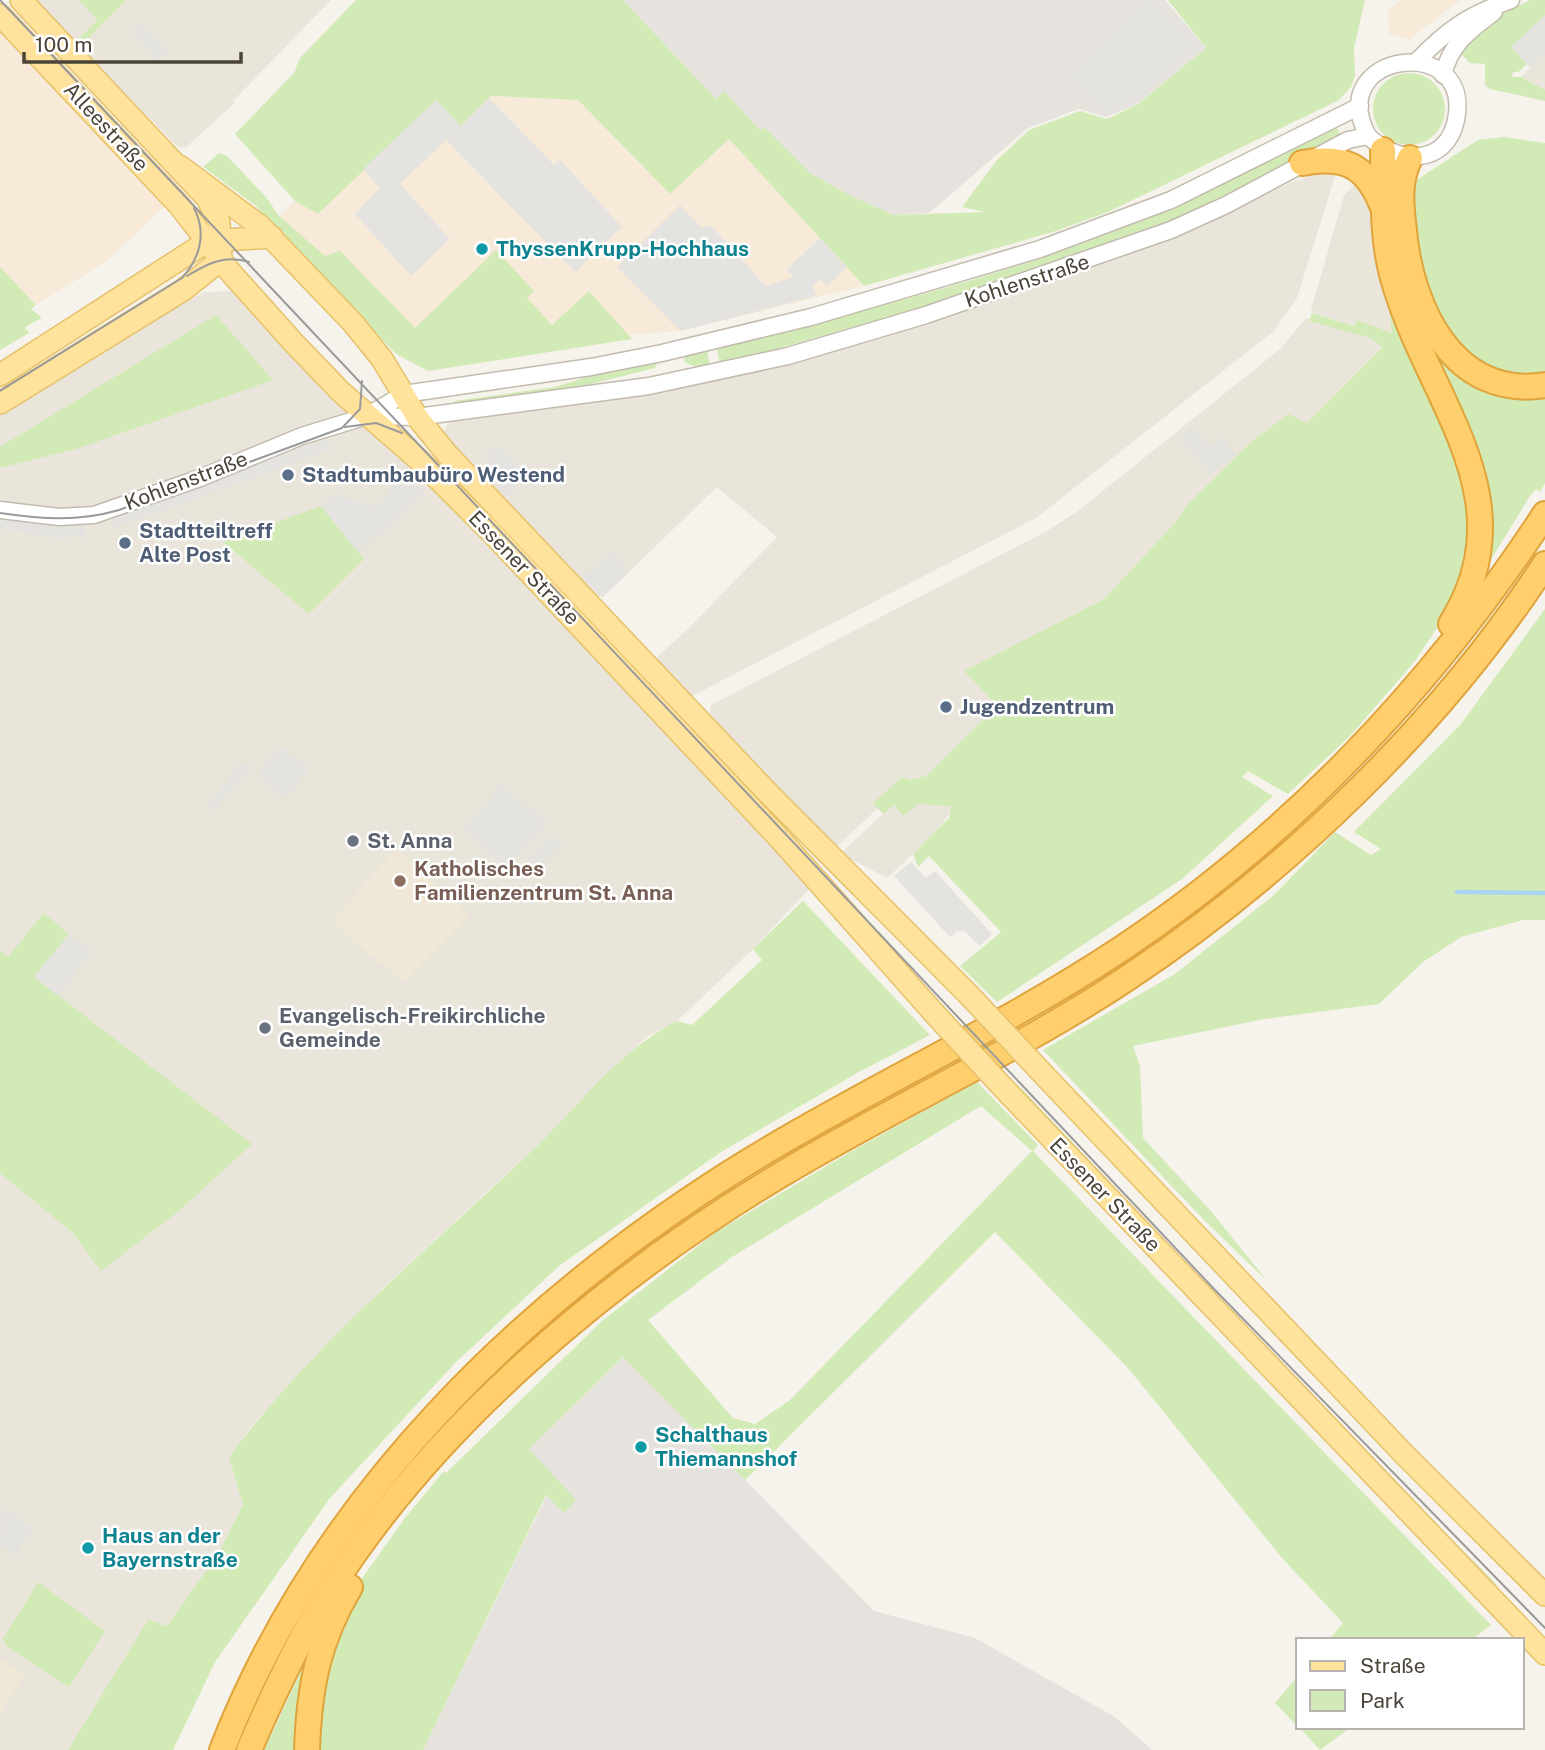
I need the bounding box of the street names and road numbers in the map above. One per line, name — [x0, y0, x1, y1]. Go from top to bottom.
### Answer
street label: Alleestraße — [59, 77, 154, 176]
street label: Kohlenstraße — [961, 249, 1092, 312]
street label: Kohlenstraße — [121, 446, 251, 515]
street label: Essener Straße — [464, 505, 585, 630]
street label: Essener Straße — [1045, 1132, 1166, 1257]

